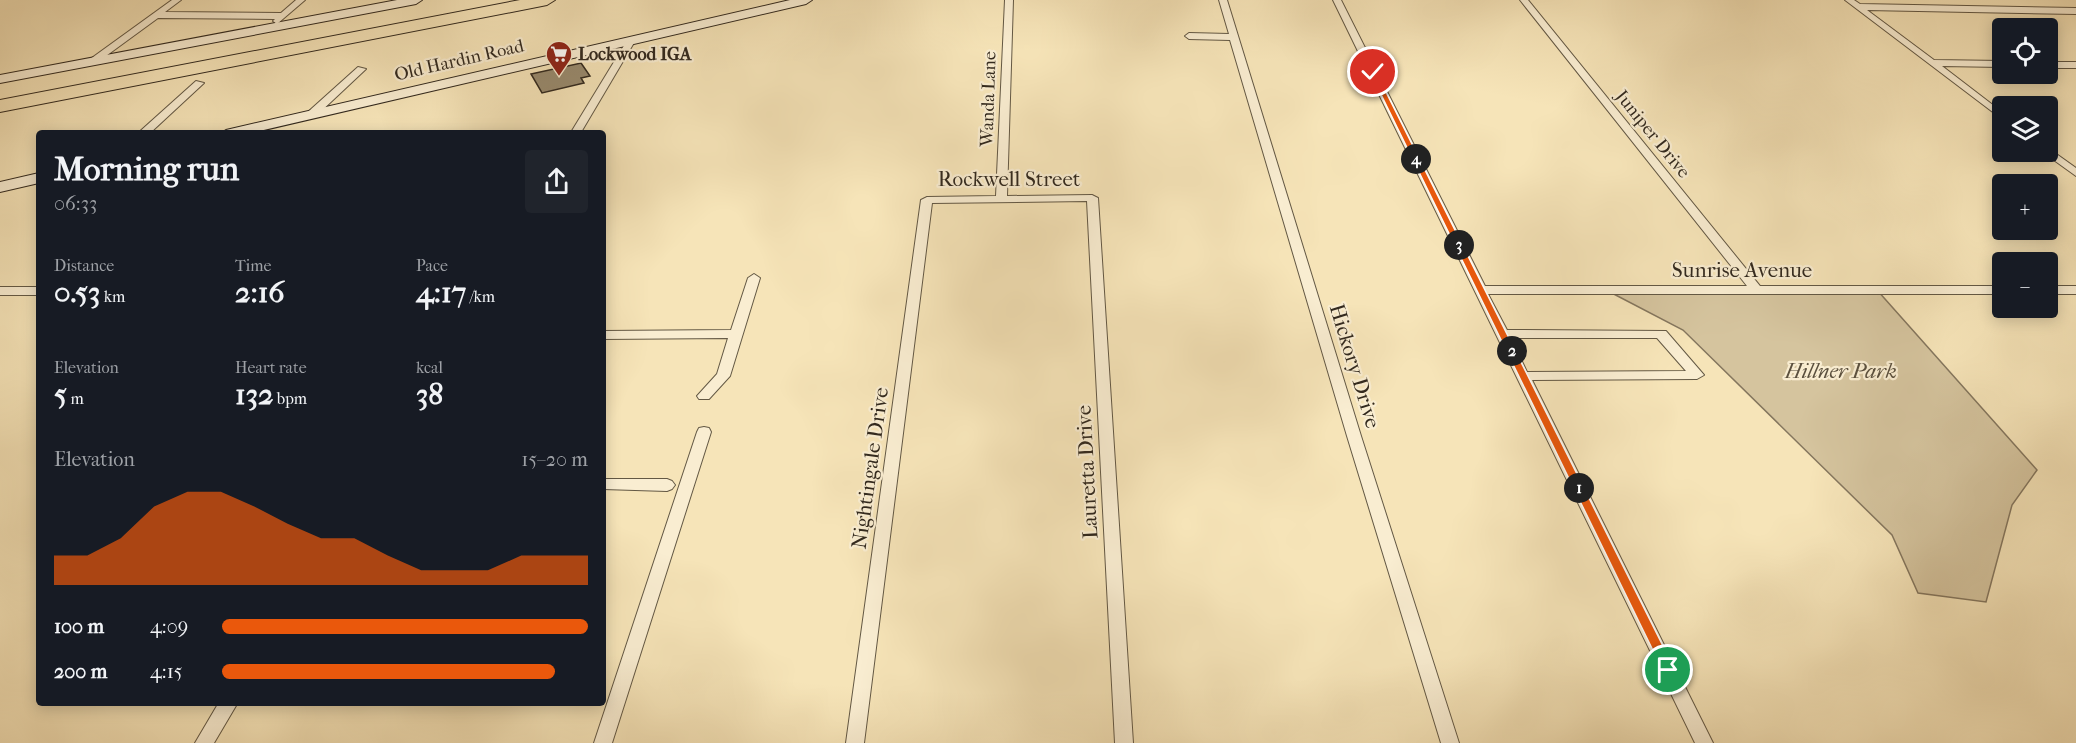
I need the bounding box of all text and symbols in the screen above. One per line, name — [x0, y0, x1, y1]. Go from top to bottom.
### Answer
map controls — [1992, 18, 2058, 318]
button: locate — [1992, 18, 2058, 84]
street label: Old Hardin Road — [392, 35, 526, 86]
supermarket icon: Lockwood IGA — [544, 39, 574, 77]
place label: Lockwood IGA — [578, 44, 693, 65]
pin — [1347, 46, 1398, 97]
street label: Wanda Lane — [976, 51, 1001, 148]
icon: check — [1356, 55, 1389, 88]
street label: Juniper Drive — [1610, 85, 1694, 182]
button: layers — [1992, 96, 2058, 162]
pin: 4 — [1401, 144, 1431, 174]
text: 4 — [1411, 149, 1421, 168]
text: Morning run — [54, 150, 239, 189]
button: share — [525, 150, 588, 213]
street label: Rockwell Street — [938, 167, 1081, 191]
button: + — [1992, 174, 2058, 240]
text: 06:33 — [54, 192, 97, 215]
pin: 3 — [1444, 230, 1474, 260]
text: 3 — [1456, 235, 1462, 254]
button: − — [1992, 252, 2058, 318]
text: Distance — [54, 256, 114, 275]
text: Time — [235, 256, 271, 275]
text: Pace — [416, 256, 448, 275]
street label: Sunrise Avenue — [1672, 258, 1812, 282]
text: 0.53 — [54, 275, 100, 310]
text: 2:16 — [235, 275, 285, 310]
text: 4:17 — [416, 275, 466, 310]
text: km — [100, 287, 125, 306]
text: /km — [466, 287, 495, 306]
street label: Hickory Drive — [1325, 301, 1385, 431]
pin: 2 — [1497, 336, 1527, 366]
text: 2 — [1508, 341, 1516, 360]
text: Elevation — [54, 358, 119, 377]
text: Heart rate — [235, 358, 307, 377]
text: kcal — [416, 358, 443, 377]
park label: Hillner Park — [1784, 359, 1897, 383]
text: 5 — [54, 377, 67, 412]
text: 132 — [235, 377, 273, 412]
text: 38 — [416, 377, 443, 412]
street label: Nightingale Drive — [847, 385, 893, 551]
text: m — [67, 389, 84, 408]
text: bpm — [273, 389, 307, 408]
street label: Lauretta Drive — [1072, 404, 1102, 540]
text: Elevation — [54, 448, 135, 471]
text: 15–20 m — [521, 448, 588, 471]
pin: 1 — [1564, 473, 1594, 503]
text: 1 — [1576, 478, 1582, 497]
text: 100 m — [54, 615, 104, 638]
text: 4:09 — [150, 615, 188, 638]
pin — [1642, 644, 1693, 695]
icon: arrive — [1651, 653, 1684, 686]
text: 200 m — [54, 660, 107, 683]
text: 4:15 — [150, 660, 182, 683]

